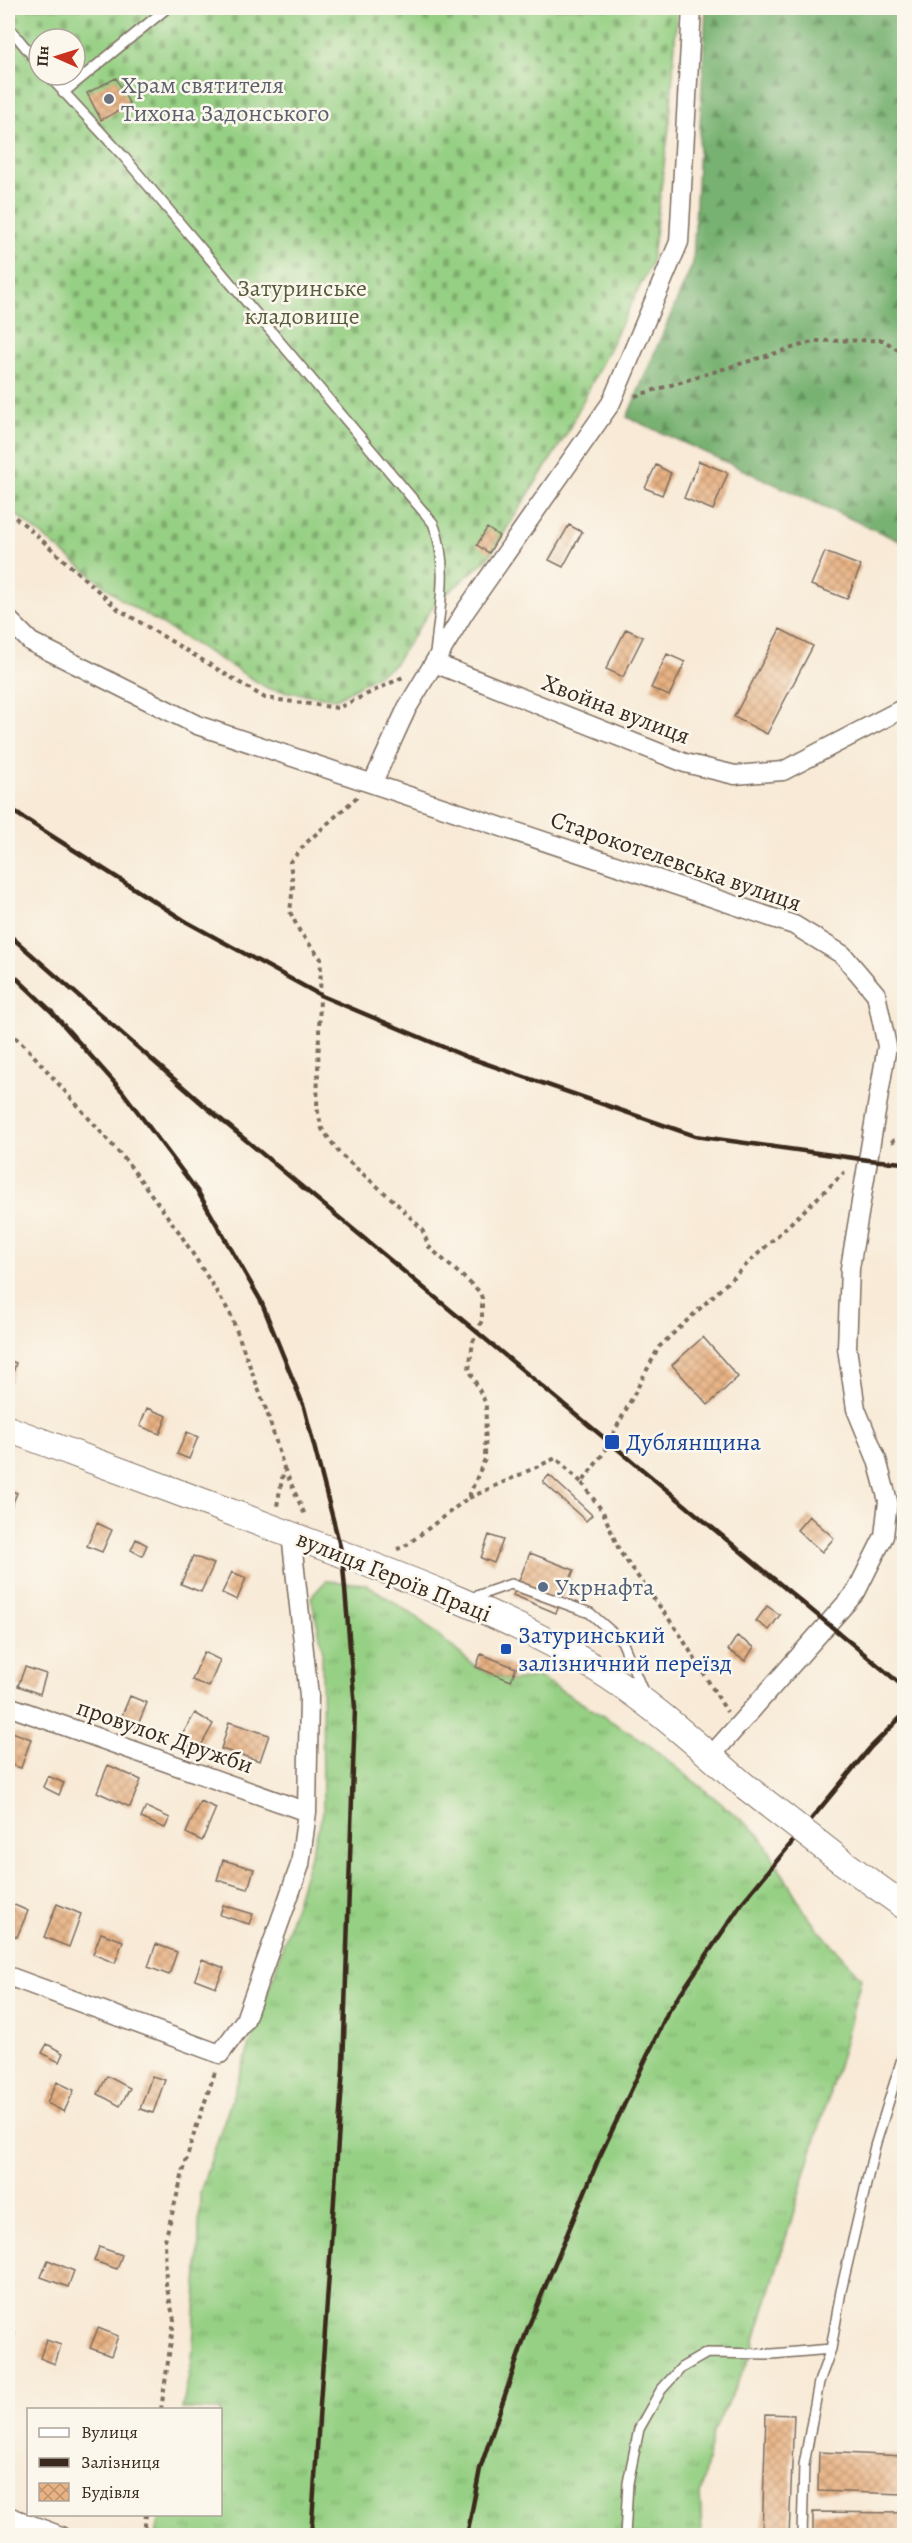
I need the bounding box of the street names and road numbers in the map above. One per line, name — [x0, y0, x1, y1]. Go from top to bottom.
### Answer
street label: Хвойна вулиця — [537, 666, 695, 752]
street label: Старокотелевська вулиця — [546, 803, 806, 919]
street label: вулиця Героїв Праці — [292, 1522, 496, 1630]
street label: провулок Дружби — [72, 1691, 258, 1781]

